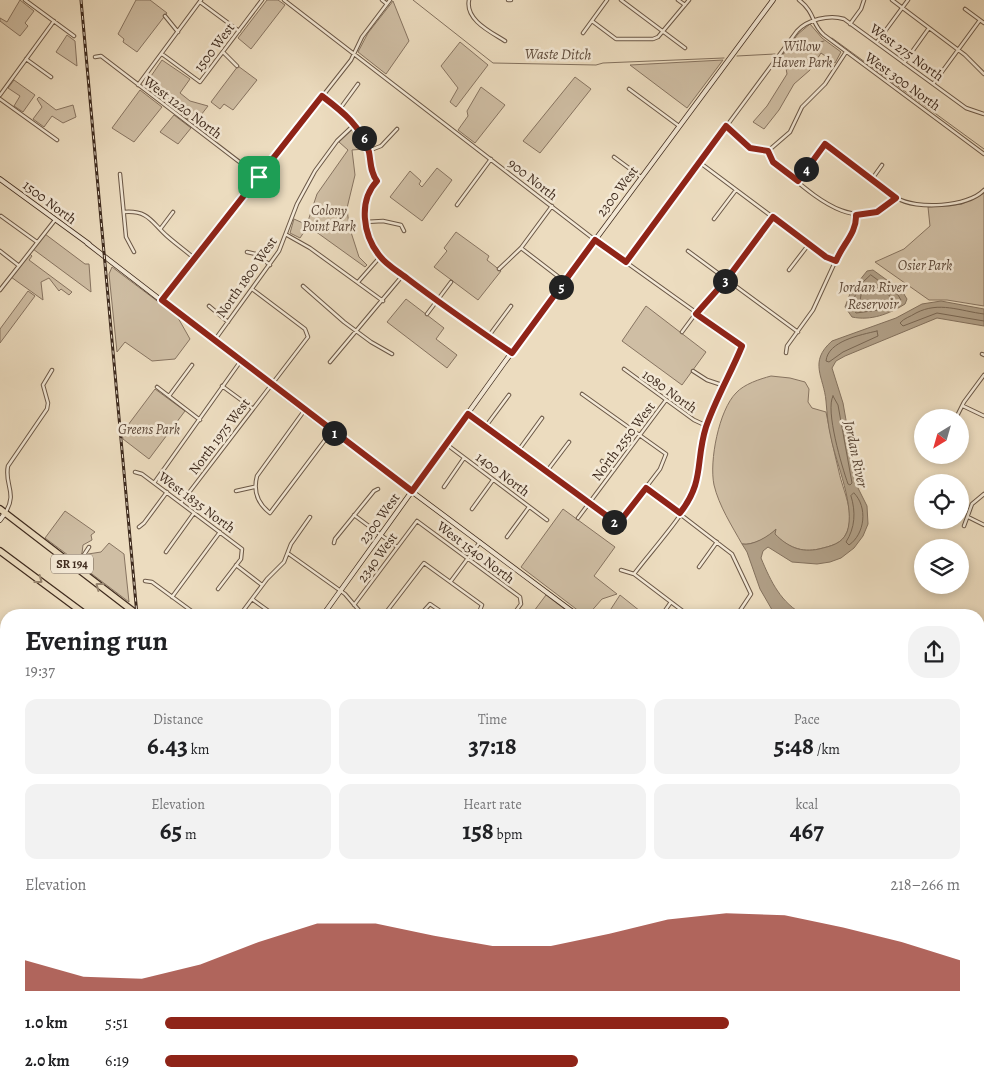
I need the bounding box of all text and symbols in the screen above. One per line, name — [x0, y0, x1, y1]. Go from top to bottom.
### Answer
street label: 1500 West — [190, 19, 239, 76]
street label: West 275 North — [865, 19, 948, 86]
park label: Willow Haven Park — [772, 37, 832, 72]
water label: Waste Ditch — [524, 43, 592, 65]
street label: West 300 North — [860, 47, 945, 116]
street label: West 1220 North — [139, 71, 226, 144]
pin: 6 — [352, 126, 376, 150]
text: 6 — [361, 129, 368, 148]
street label: 900 North — [504, 154, 562, 205]
pin — [238, 156, 280, 198]
pin: 4 — [794, 156, 818, 182]
text: 4 — [803, 160, 810, 179]
street label: 2300 West — [592, 162, 643, 220]
icon: arrive — [245, 163, 273, 191]
street label: 1500 North — [19, 176, 81, 229]
park label: Colony Point Park — [302, 201, 356, 236]
street label: North 1800 West — [211, 233, 282, 322]
park label: Osier Park — [898, 256, 952, 275]
pin: 3 — [712, 268, 738, 294]
text: 3 — [722, 272, 729, 291]
pin: 5 — [548, 274, 574, 300]
water label: Jordan River Reservoir — [838, 277, 908, 314]
text: 5 — [559, 278, 564, 297]
street label: 1080 North — [638, 365, 701, 418]
street label: North 1975 West — [184, 394, 255, 478]
street label: North 2550 West — [587, 398, 660, 485]
north arrow — [914, 409, 969, 464]
map controls — [914, 409, 969, 594]
water label: Jordan River — [839, 418, 873, 490]
park label: Greens Park — [118, 420, 180, 439]
pin: 1 — [322, 420, 346, 446]
text: 1 — [332, 424, 337, 443]
street label: 1400 North — [472, 448, 534, 501]
street label: West 1835 North — [154, 467, 239, 538]
button: locate — [914, 474, 969, 529]
street label: 2300 West — [354, 489, 405, 548]
pin: 2 — [602, 510, 626, 534]
text: 2 — [611, 513, 618, 532]
street label: West 1540 North — [432, 516, 519, 588]
street label: 2340 West — [353, 528, 402, 586]
button: layers — [914, 539, 969, 594]
road number: SR 194 — [51, 554, 93, 574]
one-way arrow — [33, 574, 43, 583]
one-way arrow — [96, 583, 105, 591]
text: Evening run — [25, 622, 168, 660]
button: share — [908, 626, 960, 678]
text: 19:37 — [25, 660, 55, 682]
text: Distance — [153, 710, 203, 729]
text: Time — [478, 710, 507, 729]
text: Pace — [794, 710, 820, 729]
text: 6.43 — [147, 729, 188, 763]
text: 37:18 — [468, 729, 517, 763]
text: 5:48 — [774, 729, 814, 763]
text: km — [188, 740, 209, 759]
text: /km — [814, 740, 840, 759]
text: Elevation — [151, 795, 205, 814]
text: Heart rate — [463, 795, 522, 814]
text: kcal — [796, 795, 818, 814]
text: 65 — [160, 814, 182, 848]
text: 158 — [462, 814, 494, 848]
text: 467 — [790, 814, 824, 848]
text: m — [182, 825, 197, 844]
text: bpm — [494, 825, 523, 844]
text: Elevation — [25, 874, 86, 896]
text: 218–266 m — [891, 874, 960, 896]
text: 1.0 km — [25, 1012, 68, 1034]
text: 5:51 — [105, 1012, 128, 1034]
text: 2.0 km — [25, 1050, 70, 1072]
text: 6:19 — [105, 1050, 129, 1072]

